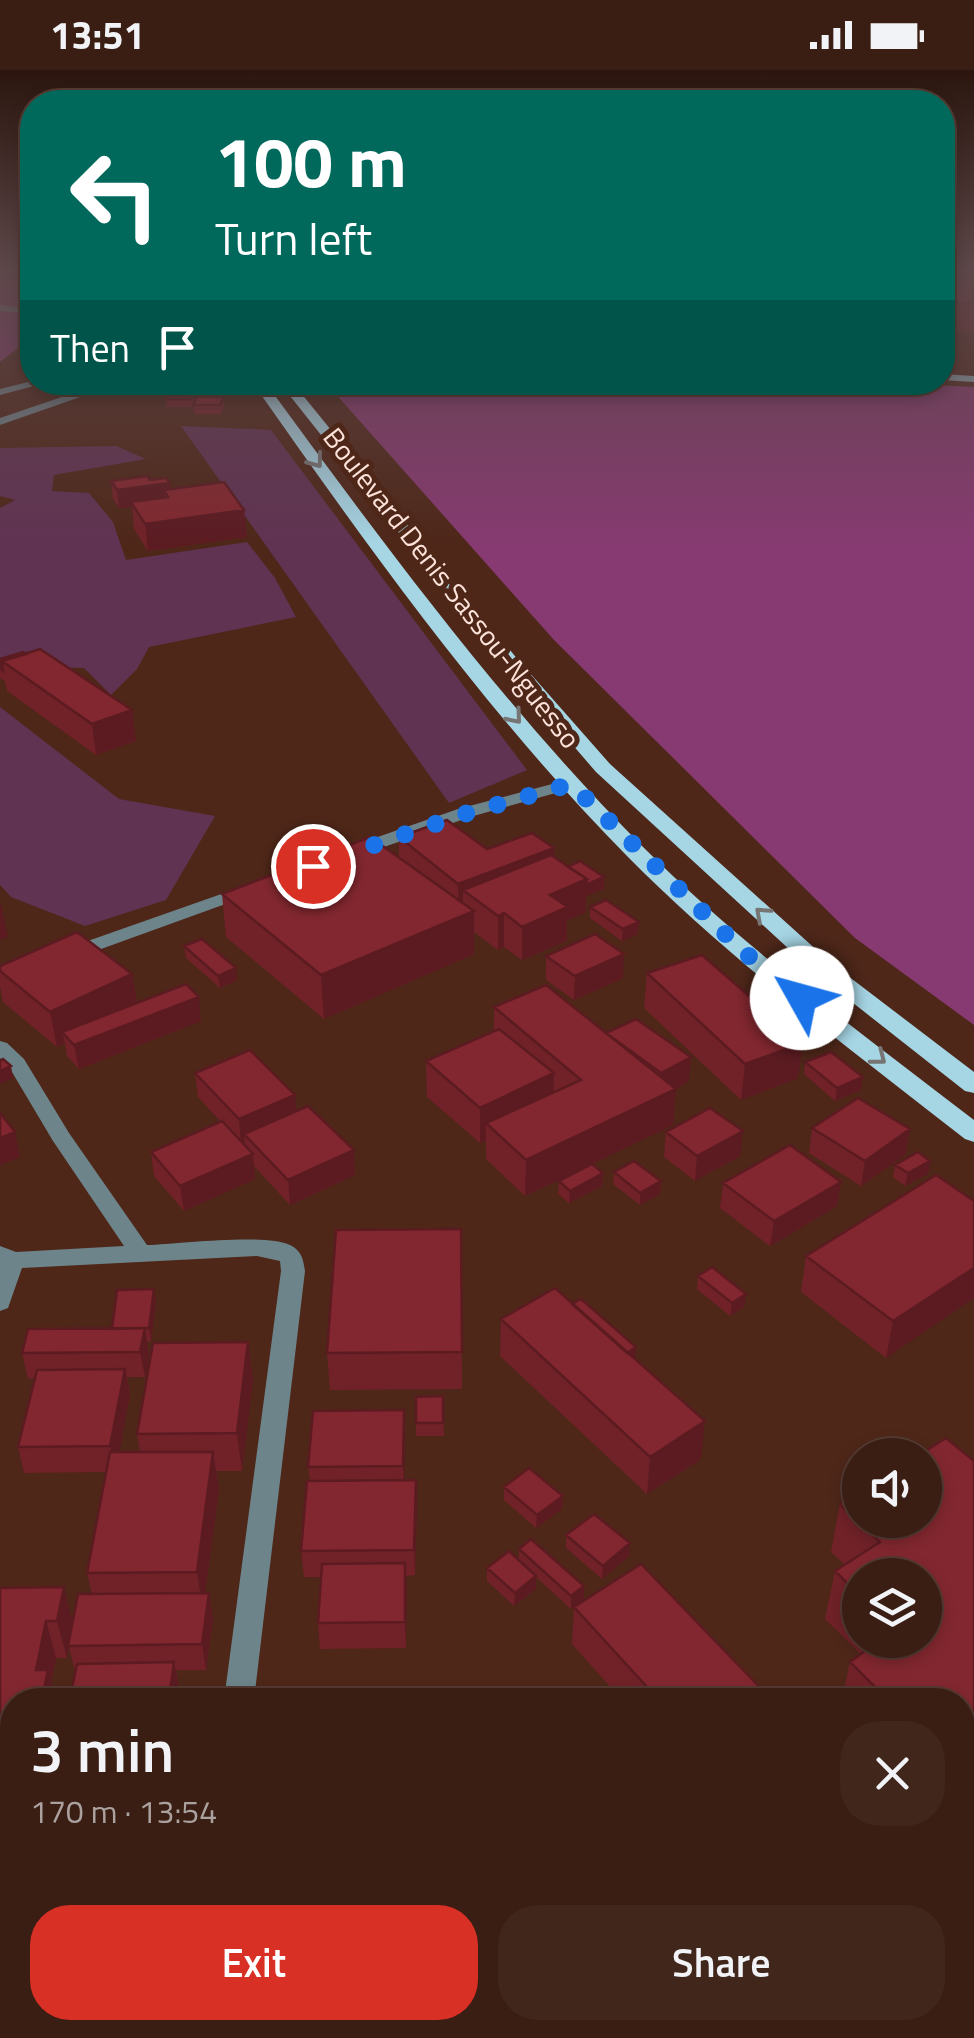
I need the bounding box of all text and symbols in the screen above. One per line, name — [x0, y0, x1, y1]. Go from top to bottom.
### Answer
text: 13:51 — [50, 6, 145, 64]
text: 100 m — [215, 108, 407, 214]
icon: left — [50, 130, 180, 260]
text: Turn left — [215, 204, 372, 272]
text: Then — [50, 319, 130, 377]
icon: arrive — [150, 320, 205, 375]
street label: Boulevard Denis Sassou-Nguesso — [313, 418, 592, 758]
one-way arrow — [304, 449, 322, 467]
one-way arrow — [503, 706, 521, 724]
pin — [271, 824, 356, 909]
icon: arrive — [286, 839, 341, 894]
one-way arrow — [755, 908, 774, 926]
position arrow — [750, 946, 854, 1050]
one-way arrow — [868, 1047, 886, 1064]
map controls — [842, 1438, 942, 1658]
button: sound — [842, 1438, 942, 1538]
button: layers — [842, 1558, 942, 1658]
text: 3 min — [30, 1704, 174, 1795]
button: close — [840, 1721, 945, 1826]
text: 170 m · 13:54 — [30, 1787, 217, 1835]
button: Exit — [30, 1905, 478, 2020]
button: Share — [498, 1905, 945, 2020]

